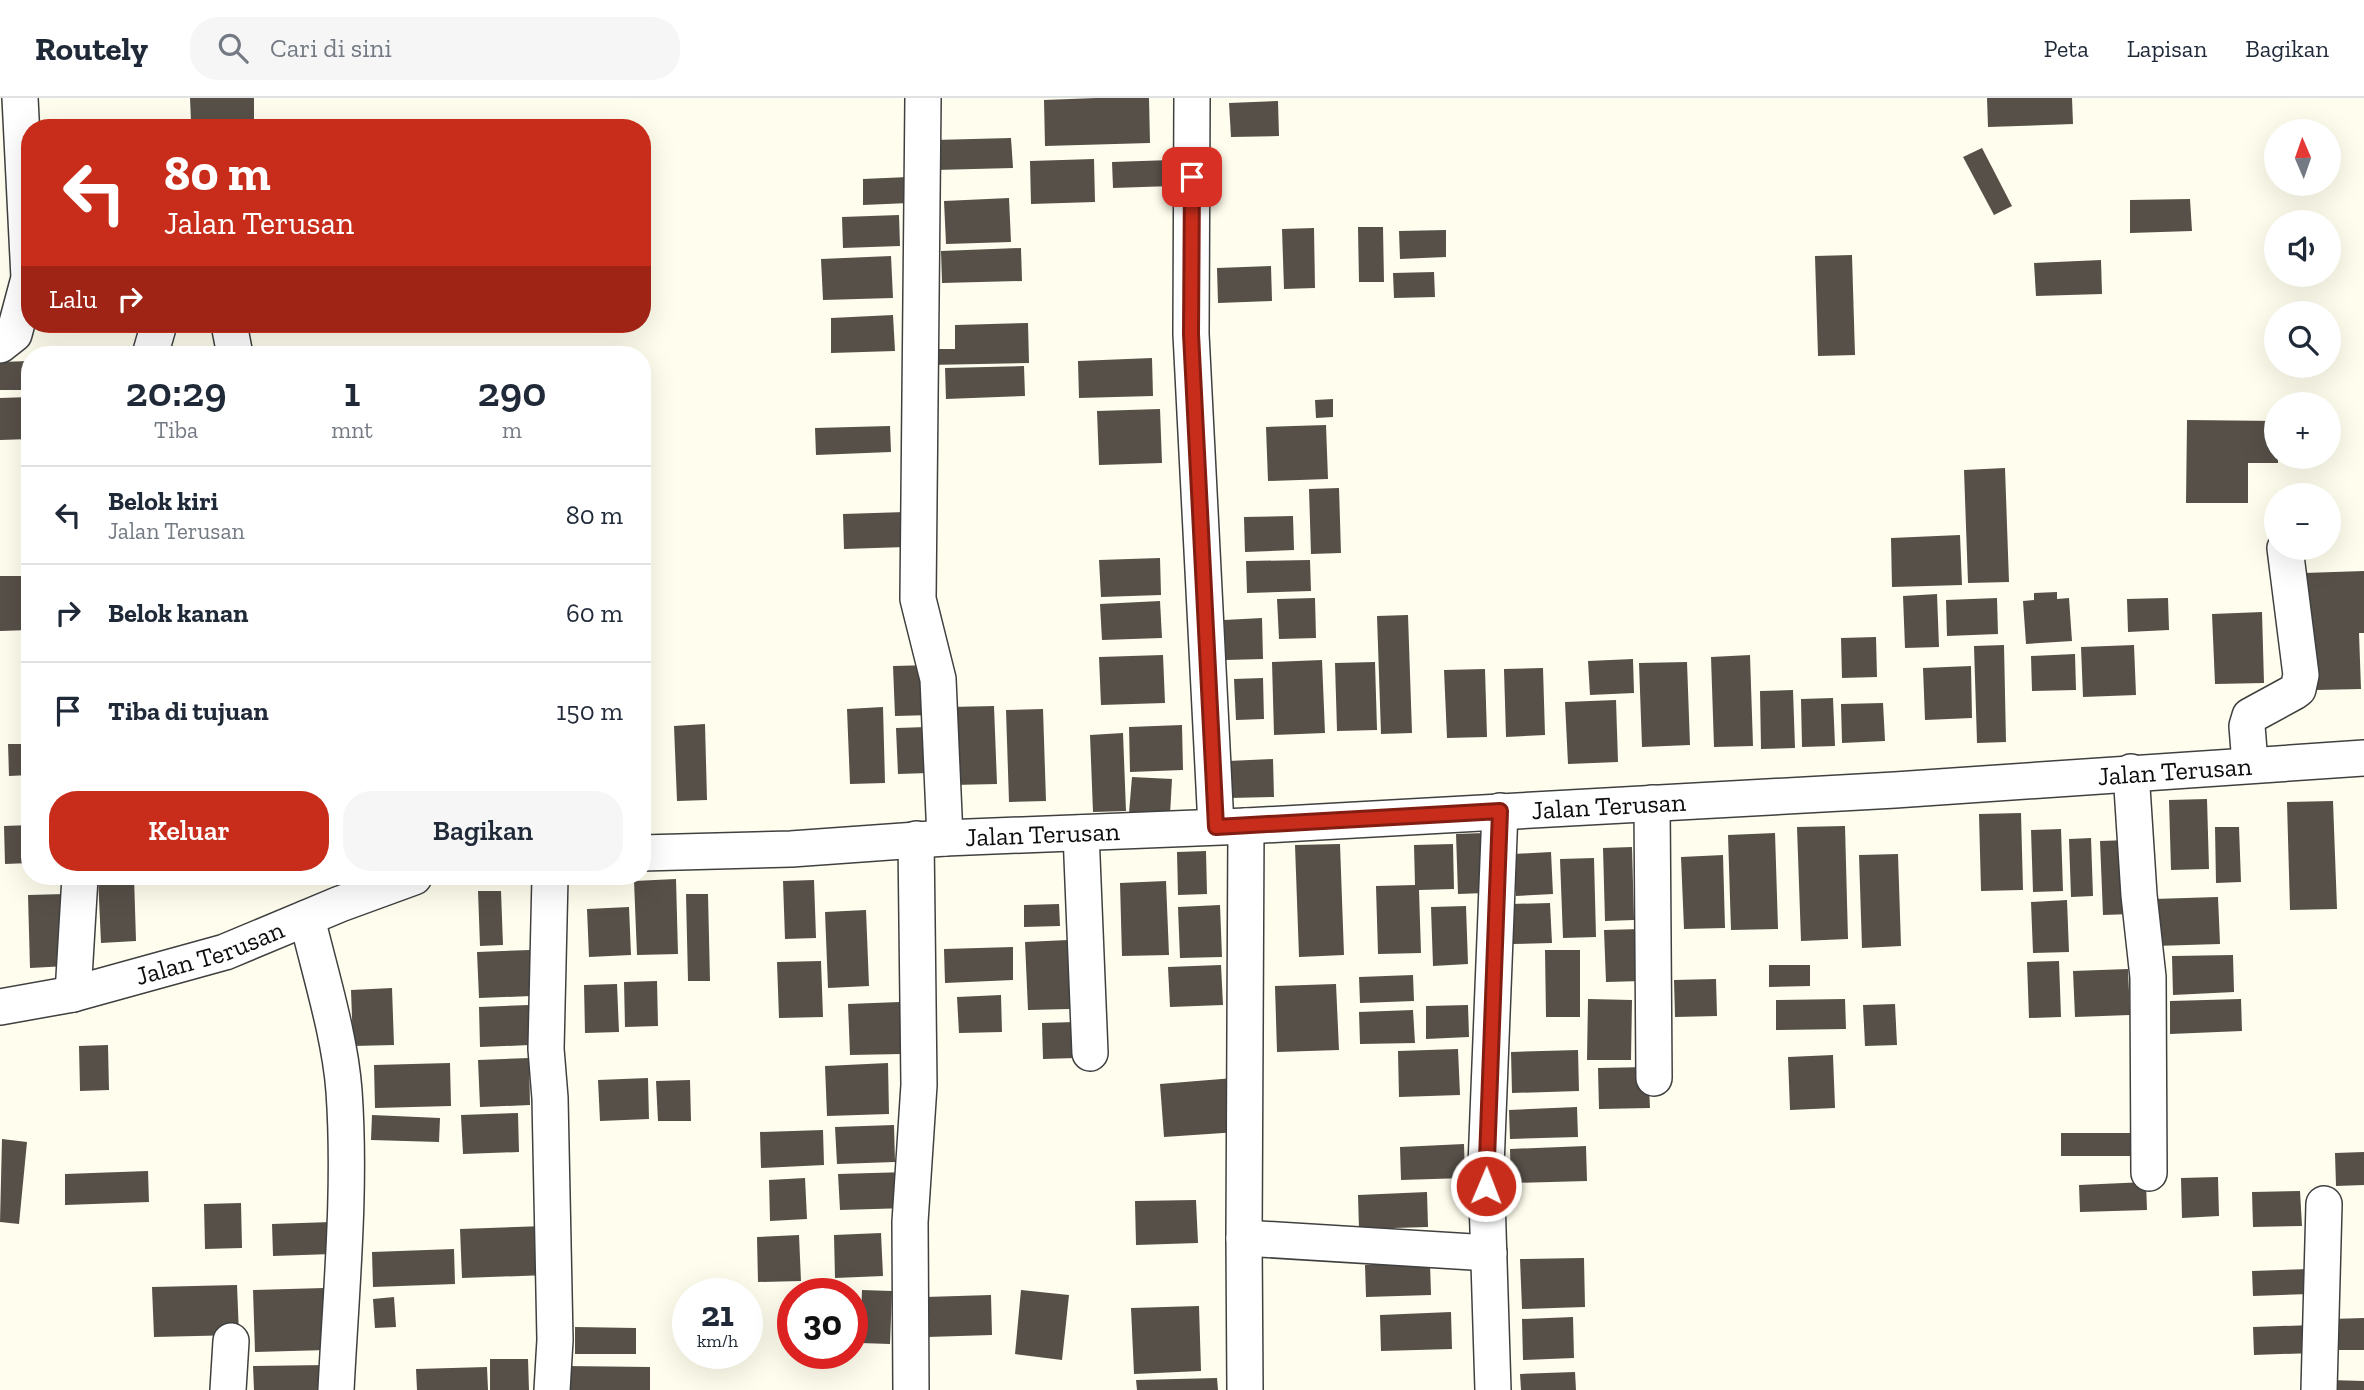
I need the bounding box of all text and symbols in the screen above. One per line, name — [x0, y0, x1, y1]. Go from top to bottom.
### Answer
search box — [190, 17, 680, 80]
text: Routely — [35, 29, 148, 68]
icon: search — [214, 29, 252, 67]
text: Cari di sini — [270, 32, 392, 64]
text: Peta — [2044, 34, 2089, 63]
text: Lapisan — [2127, 34, 2207, 63]
text: Bagikan — [2245, 34, 2329, 63]
north arrow — [2264, 119, 2342, 196]
map controls — [2264, 119, 2341, 560]
text: 80 m — [164, 144, 271, 203]
icon: left — [49, 147, 140, 238]
pin — [1162, 147, 1222, 207]
icon: arrive — [1173, 158, 1211, 196]
text: Jalan Terusan — [164, 204, 354, 242]
button: sound — [2264, 210, 2341, 287]
icon: right — [111, 280, 149, 318]
text: Lalu — [49, 283, 97, 315]
button: search — [2264, 301, 2341, 378]
text: 20:29 — [126, 366, 227, 417]
text: 1 — [344, 366, 360, 417]
text: 290 — [478, 366, 546, 417]
button: + — [2264, 392, 2341, 469]
text: Tiba — [154, 416, 198, 444]
text: mnt — [331, 416, 373, 444]
text: m — [502, 416, 522, 444]
button: − — [2264, 483, 2341, 560]
text: Belok kiri — [108, 485, 218, 517]
icon: left — [49, 496, 87, 534]
text: 80 m — [566, 499, 623, 531]
text: Jalan Terusan — [108, 517, 245, 545]
icon: right — [49, 594, 87, 632]
text: Belok kanan — [108, 597, 249, 629]
text: 60 m — [566, 597, 623, 629]
icon: arrive — [49, 692, 87, 730]
text: Tiba di tujuan — [108, 695, 269, 727]
text: 150 m — [556, 695, 623, 727]
street label: Jalan Terusan — [2096, 750, 2253, 792]
street label: Jalan Terusan — [1531, 786, 1687, 826]
button: Keluar — [49, 791, 329, 871]
button: Bagikan — [343, 791, 623, 871]
street label: Jalan Terusan — [965, 815, 1120, 853]
street label: Jalan Terusan — [132, 913, 289, 992]
position arrow — [1449, 1149, 1523, 1223]
speed limit sign: 30 — [777, 1278, 868, 1369]
text: 21 — [701, 1293, 734, 1335]
text: km/h — [697, 1330, 738, 1352]

